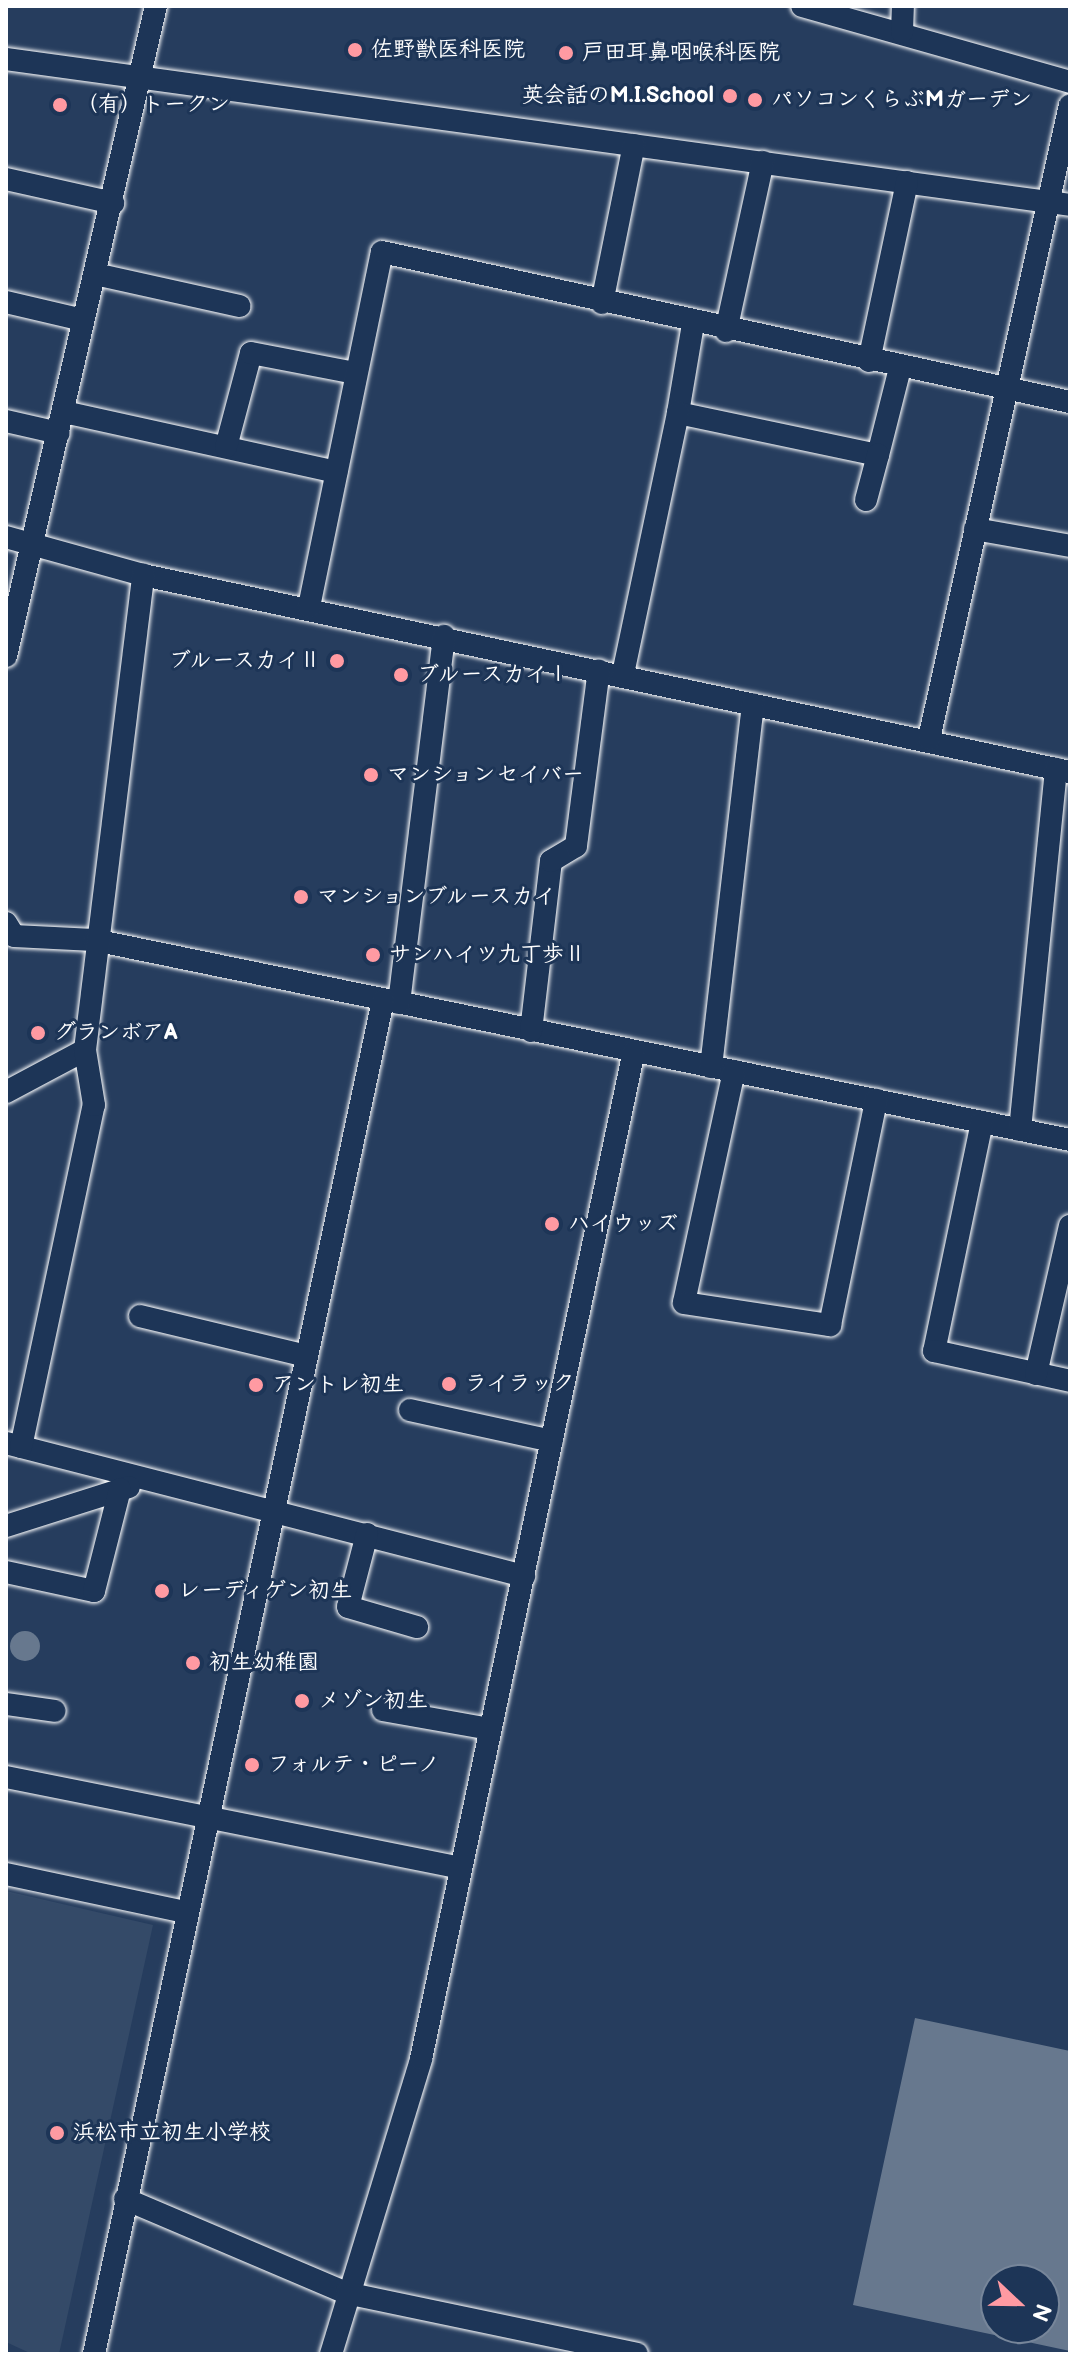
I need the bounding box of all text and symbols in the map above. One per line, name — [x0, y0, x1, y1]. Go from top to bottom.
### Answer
place label: 佐野獣医科医院 — [371, 37, 525, 63]
place label: 戸田耳鼻咽喉科医院 — [582, 40, 780, 66]
marker: 佐野獣医科医院 — [346, 41, 364, 59]
marker: 戸田耳鼻咽喉科医院 — [557, 44, 575, 62]
place label: 英会話のM.I.School — [522, 83, 714, 109]
marker: 英会話のM.I.School — [721, 87, 739, 105]
place label: パソコンくらぶMガーデン — [771, 87, 1032, 113]
marker: パソコンくらぶMガーデン — [746, 91, 764, 109]
place label: （有）トークン — [76, 92, 230, 118]
marker: （有）トークン — [51, 96, 69, 114]
place label: ブルースカイⅡ — [166, 648, 321, 674]
marker: ブルースカイⅡ — [328, 652, 346, 670]
place label: ブルースカイⅠ — [417, 662, 572, 688]
marker: ブルースカイⅠ — [392, 666, 410, 684]
place label: マンションセイバー — [387, 762, 585, 788]
marker: マンションセイバー — [362, 766, 380, 784]
place label: マンションブルースカイ — [317, 884, 560, 910]
marker: マンションブルースカイ — [292, 888, 310, 906]
place label: サンハイツ九丁歩Ⅱ — [389, 942, 587, 968]
marker: サンハイツ九丁歩Ⅱ — [364, 946, 382, 964]
place label: グランボアA — [54, 1020, 177, 1046]
marker: グランボアA — [29, 1024, 47, 1042]
place label: ハイウッズ — [568, 1211, 678, 1237]
marker: ハイウッズ — [543, 1215, 561, 1233]
place label: ライラック — [465, 1371, 575, 1397]
place label: アントレ初生 — [272, 1372, 404, 1398]
marker: ライラック — [440, 1375, 458, 1393]
marker: アントレ初生 — [247, 1376, 265, 1394]
place label: レーディゲン初生 — [178, 1578, 355, 1604]
marker: レーディゲン初生 — [153, 1582, 171, 1600]
place label: 初生幼稚園 — [209, 1650, 319, 1676]
marker: 初生幼稚園 — [184, 1654, 202, 1672]
place label: メゾン初生 — [318, 1688, 428, 1714]
marker: メゾン初生 — [293, 1692, 311, 1710]
place label: フォルテ・ピーノ — [268, 1752, 443, 1778]
marker: フォルテ・ピーノ — [243, 1756, 261, 1774]
place label: 浜松市立初生小学校 — [73, 2120, 271, 2146]
marker: 浜松市立初生小学校 — [48, 2124, 66, 2142]
north arrow — [980, 2264, 1060, 2344]
text: N — [1025, 2300, 1056, 2325]

